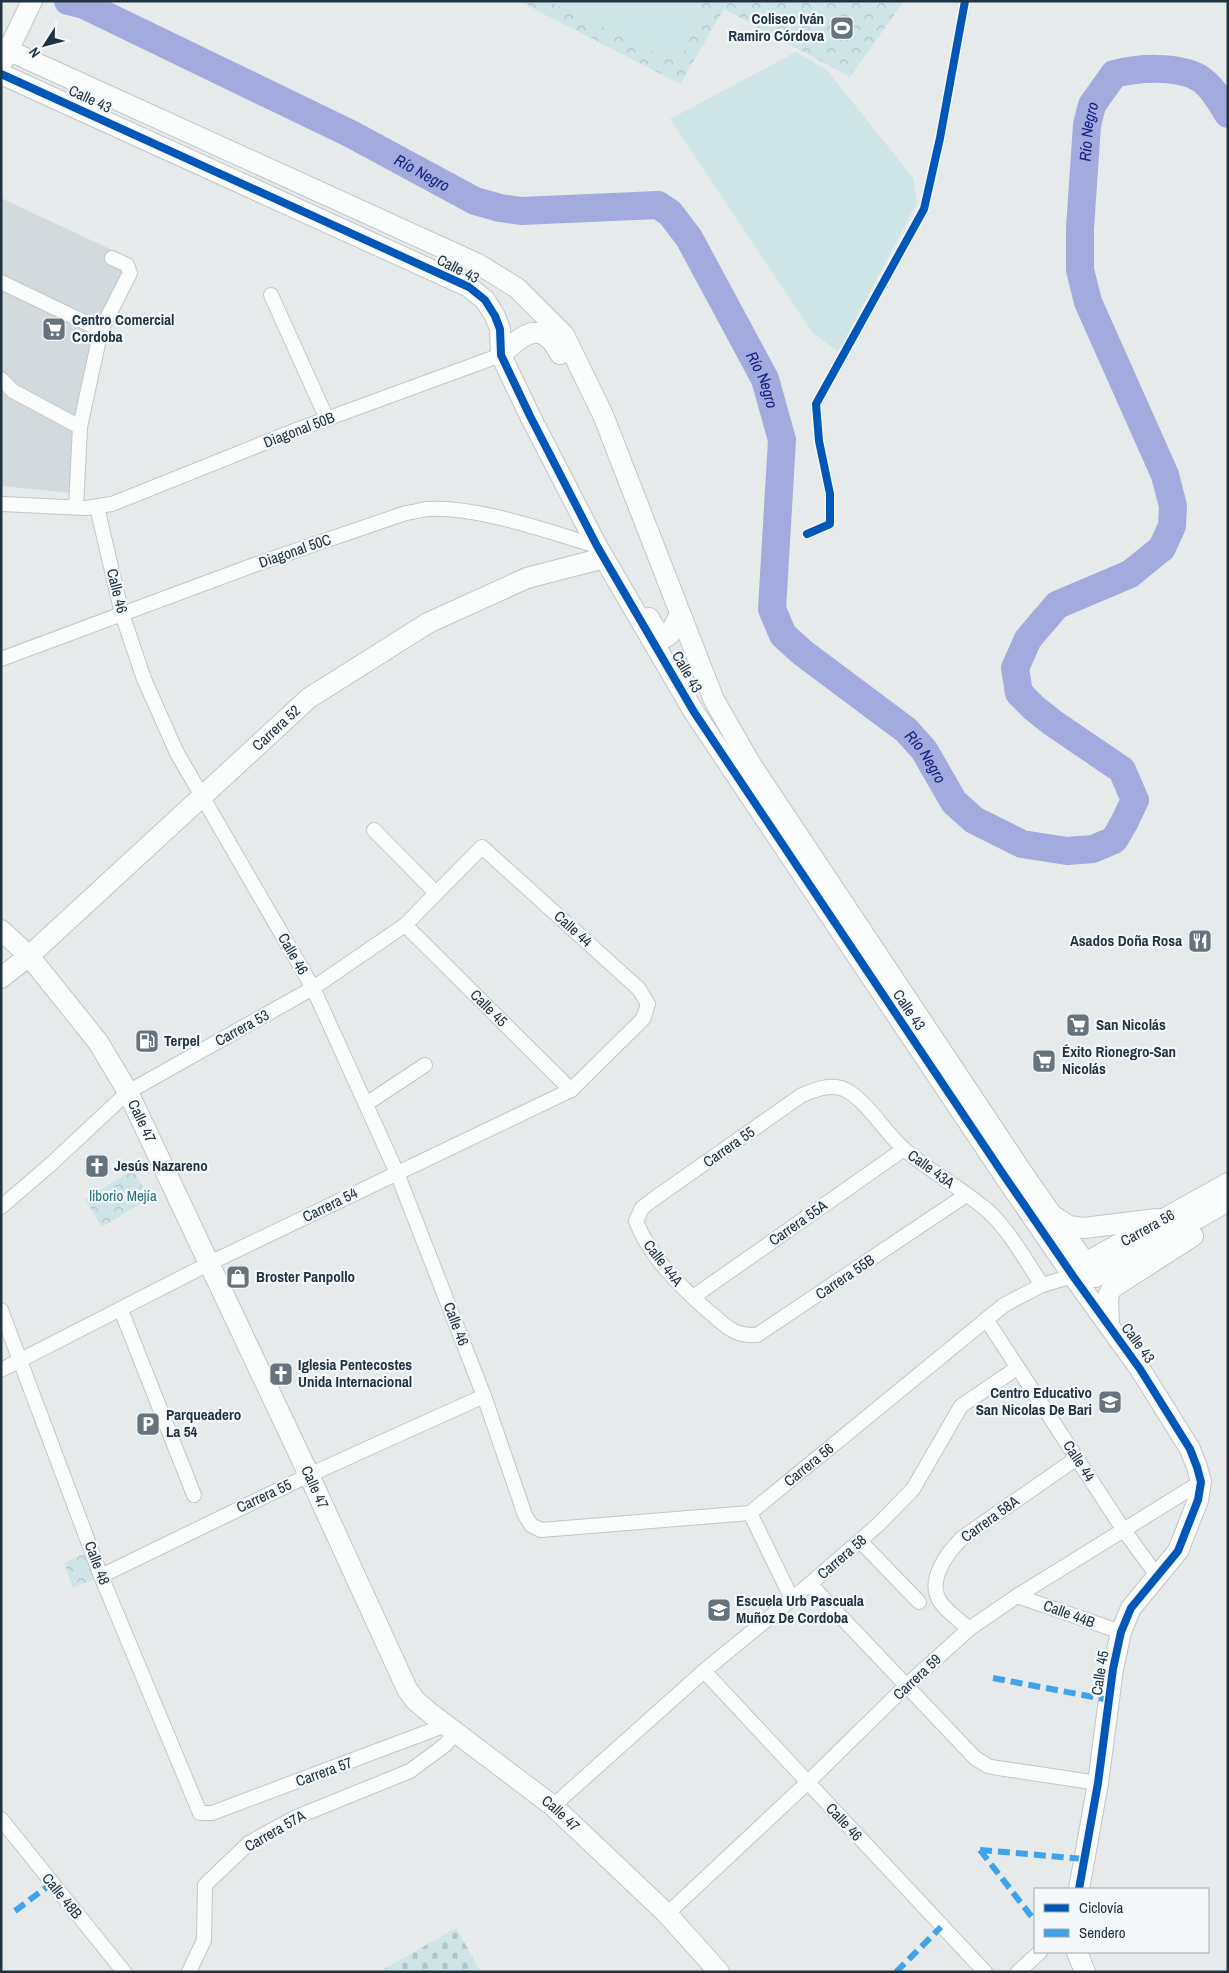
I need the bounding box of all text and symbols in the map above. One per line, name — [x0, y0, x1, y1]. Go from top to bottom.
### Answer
place label: Coliseo Iván Ramiro Córdova — [728, 8, 824, 46]
sports icon: Coliseo Iván Ramiro Córdova — [829, 15, 855, 41]
north arrow — [20, 20, 70, 70]
text: N — [25, 44, 44, 61]
street label: Calle 43 — [65, 79, 115, 118]
water label: Río Negro — [1074, 100, 1103, 162]
water label: Río Negro — [391, 149, 454, 196]
street label: Calle 43 — [433, 249, 483, 288]
place label: Centro Comercial Cordoba — [72, 309, 175, 347]
supermarket icon: Centro Comercial Cordoba — [41, 316, 67, 342]
water label: Río Negro — [741, 347, 784, 411]
street label: Diagonal 50B — [260, 406, 337, 453]
street label: Diagonal 50C — [256, 528, 334, 573]
street label: Calle 46 — [102, 566, 133, 615]
street label: Calle 43 — [667, 647, 708, 697]
street label: Carrera 52 — [247, 700, 305, 755]
water label: Río Negro — [900, 725, 952, 787]
street label: Calle 44 — [550, 906, 597, 952]
restaurant icon: Asados Doña Rosa — [1187, 928, 1213, 954]
street label: Calle 46 — [273, 929, 314, 979]
place label: Asados Doña Rosa — [1070, 930, 1182, 951]
street label: Calle 45 — [466, 984, 513, 1031]
street label: Calle 43 — [888, 985, 931, 1034]
street label: Carrera 53 — [211, 1004, 273, 1051]
supermarket icon: San Nicolás — [1065, 1012, 1091, 1038]
place label: San Nicolás — [1096, 1014, 1166, 1035]
fuel station icon: Terpel — [134, 1028, 160, 1054]
place label: Terpel — [164, 1030, 200, 1051]
place label: Éxito Rionegro-San Nicolás — [1062, 1041, 1176, 1079]
supermarket icon: Éxito Rionegro-San Nicolás — [1031, 1048, 1057, 1074]
street label: Calle 47 — [123, 1096, 161, 1146]
street label: Carrera 55 — [699, 1121, 759, 1172]
street label: Calle 43A — [904, 1144, 960, 1193]
church icon: Jesús Nazareno — [84, 1153, 110, 1179]
place label: Jesús Nazareno — [114, 1155, 208, 1176]
street label: Carrera 54 — [299, 1182, 361, 1227]
park label: liborio Mejía — [89, 1185, 157, 1206]
street label: Carrera 55A — [764, 1194, 832, 1250]
street label: Carrera 56 — [1117, 1204, 1178, 1251]
street label: Calle 44A — [639, 1235, 689, 1291]
street label: Carrera 55B — [811, 1249, 878, 1304]
shop icon: Broster Panpollo — [225, 1264, 251, 1290]
place label: Broster Panpollo — [256, 1266, 355, 1287]
street label: Calle 46 — [439, 1299, 474, 1349]
street label: Calle 43 — [1117, 1318, 1160, 1367]
place label: Iglesia Pentecostes Unida Internacional — [298, 1354, 412, 1392]
church icon: Iglesia Pentecostes Unida Internacional — [268, 1361, 294, 1387]
place label: Centro Educativo San Nicolas De Bari — [976, 1382, 1092, 1420]
school or university icon: Centro Educativo San Nicolas De Bari — [1097, 1389, 1123, 1415]
place label: Parqueadero La 54 — [166, 1404, 241, 1442]
parking icon: Parqueadero La 54 — [135, 1411, 161, 1437]
street label: Calle 44 — [1058, 1436, 1101, 1485]
street label: Carrera 56 — [779, 1438, 838, 1491]
street label: Calle 47 — [296, 1462, 334, 1512]
street label: Carrera 55 — [233, 1474, 295, 1517]
street label: Carrera 58A — [956, 1490, 1024, 1547]
street label: Carrera 58 — [813, 1529, 871, 1584]
street label: Calle 48 — [80, 1538, 115, 1588]
place label: Escuela Urb Pascuala Muñoz De Cordoba — [736, 1590, 864, 1628]
street label: Calle 44B — [1041, 1595, 1098, 1633]
school or university icon: Escuela Urb Pascuala Muñoz De Cordoba — [706, 1597, 732, 1623]
street label: Carrera 59 — [888, 1649, 945, 1704]
street label: Calle 45 — [1086, 1649, 1113, 1697]
street label: Carrera 57 — [293, 1752, 355, 1791]
street label: Calle 47 — [537, 1790, 585, 1836]
street label: Calle 46 — [821, 1798, 868, 1845]
street label: Carrera 57A — [240, 1804, 310, 1856]
street label: Calle 48B — [37, 1868, 87, 1923]
legend — [1034, 1888, 1209, 1953]
text: Ciclovía — [1079, 1897, 1124, 1918]
text: Sendero — [1079, 1922, 1126, 1943]

